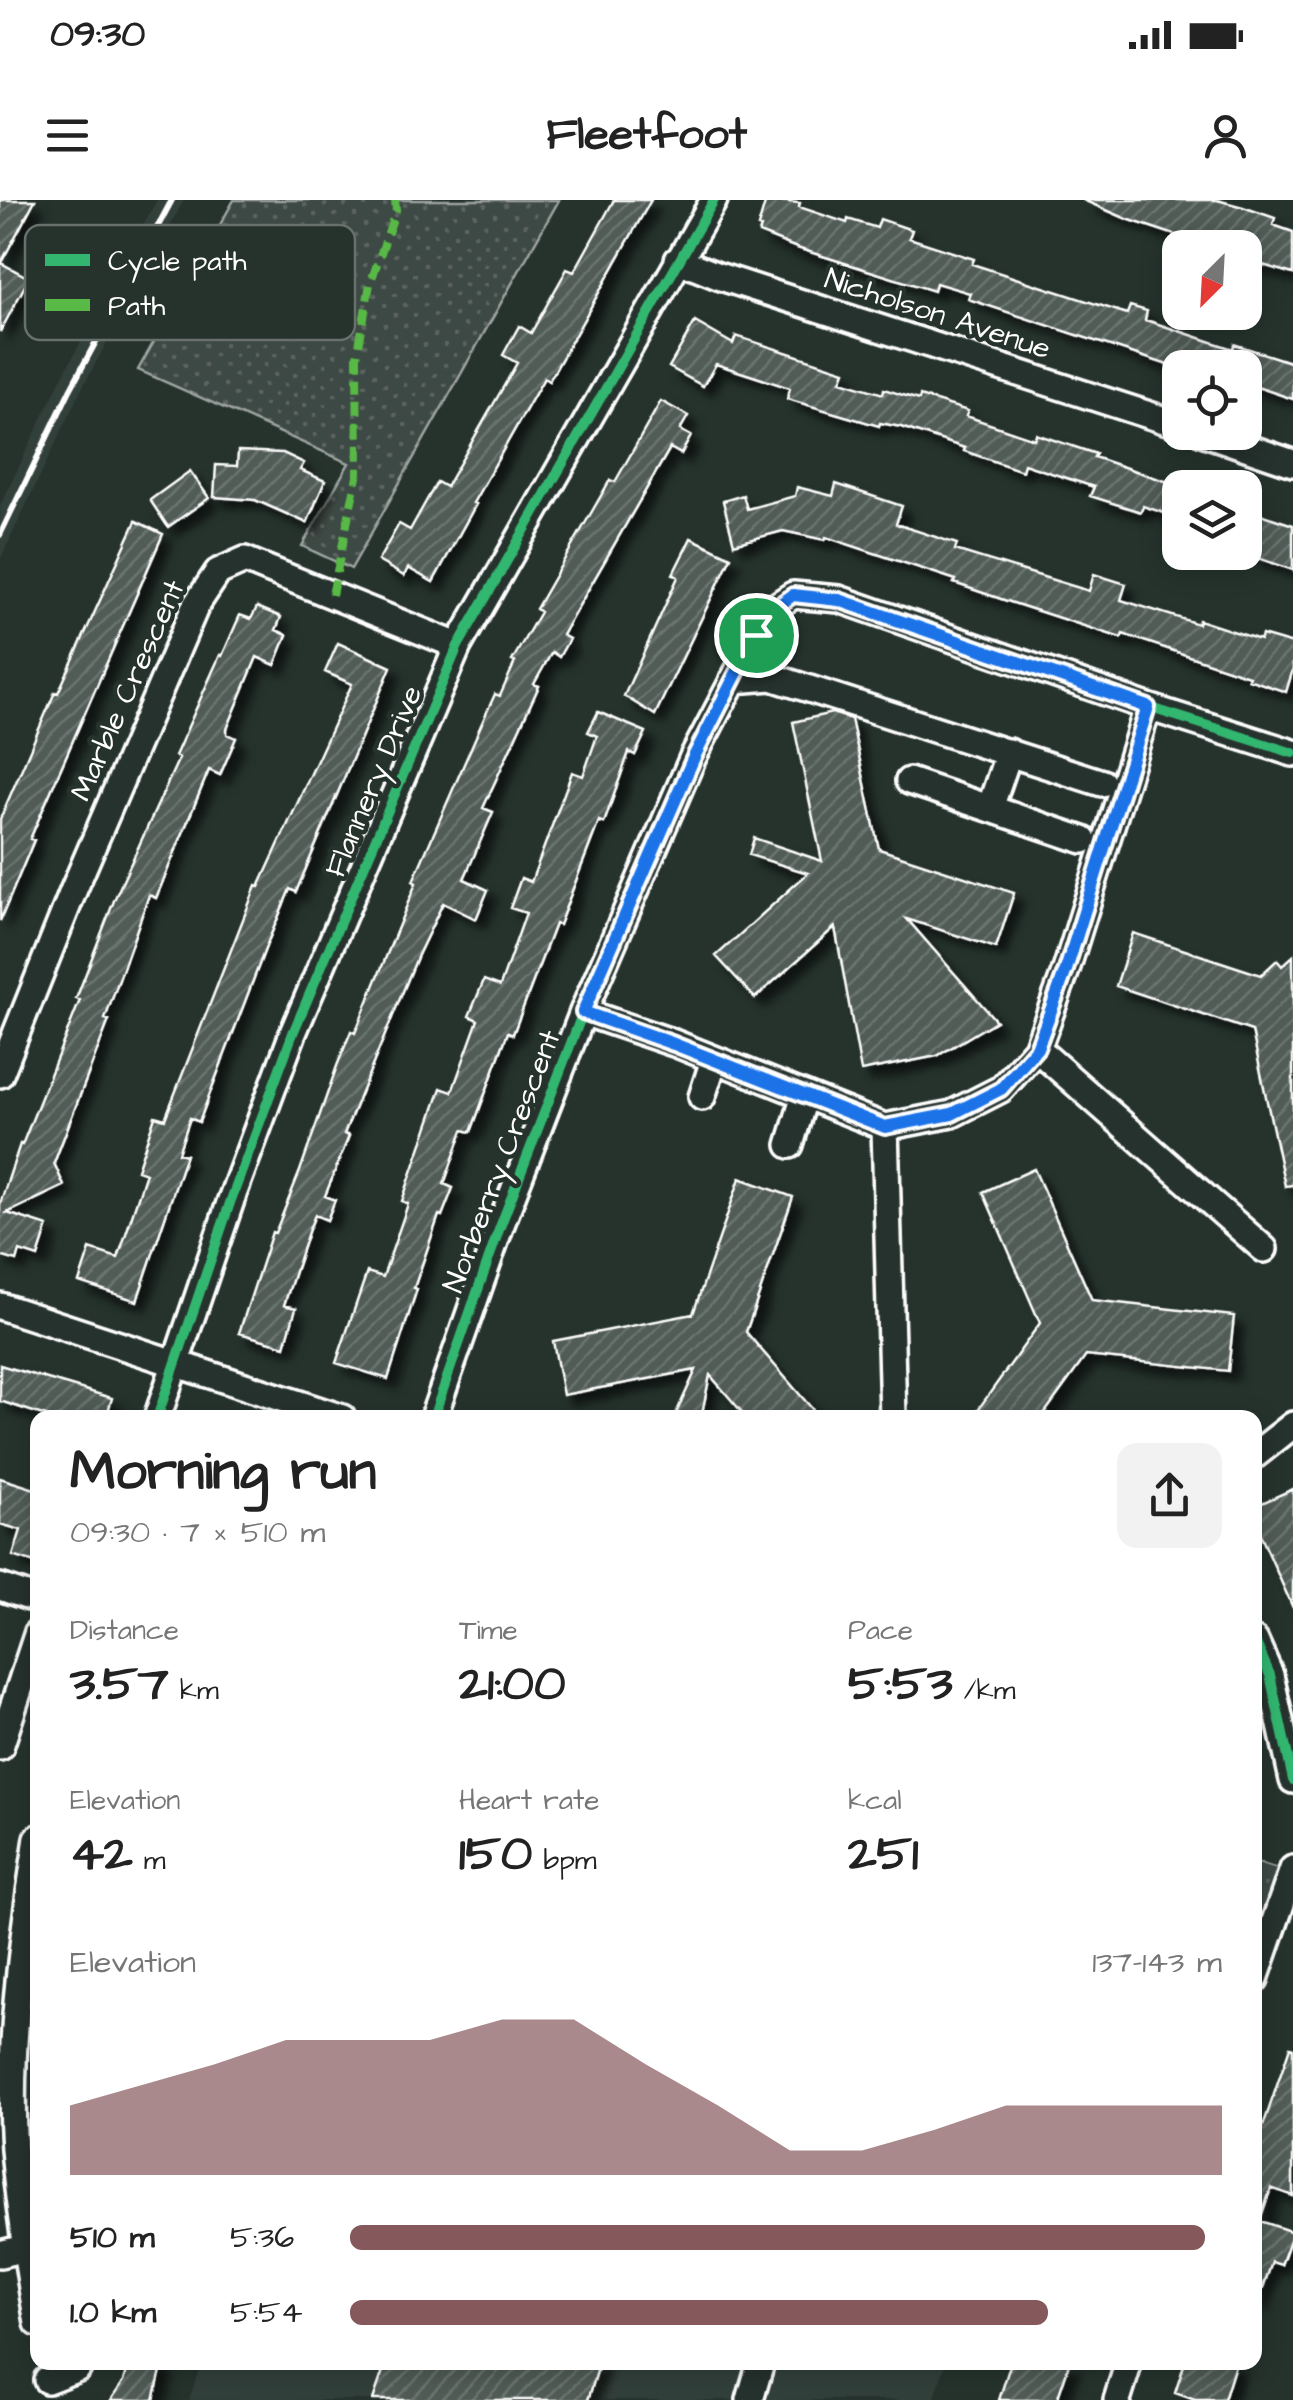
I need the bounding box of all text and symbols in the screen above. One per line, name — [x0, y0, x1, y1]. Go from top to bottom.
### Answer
text: 09:30 — [50, 9, 145, 61]
text: Fleetfoot — [546, 104, 747, 166]
icon: menu — [40, 108, 95, 163]
icon: person — [1198, 108, 1253, 163]
legend — [25, 225, 355, 340]
north arrow — [1162, 230, 1262, 330]
map controls — [1162, 230, 1262, 570]
text: Cycle path — [108, 242, 247, 283]
street label: Nicholson Avenue — [819, 258, 1056, 370]
text: Path — [108, 287, 165, 326]
button: locate — [1162, 350, 1262, 450]
button: layers — [1162, 470, 1262, 570]
street label: Marble Crescent — [60, 573, 195, 808]
pin — [714, 593, 799, 678]
icon: arrive — [729, 608, 784, 663]
street label: Flannery Drive — [315, 679, 434, 884]
street label: Norberry Crescent — [432, 1024, 572, 1299]
text: Morning run — [70, 1434, 376, 1510]
button: share — [1117, 1443, 1222, 1548]
text: 09:30 · 7 × 510 m — [70, 1510, 325, 1555]
text: Distance — [70, 1611, 179, 1650]
text: Time — [459, 1611, 518, 1650]
text: Pace — [848, 1611, 913, 1650]
text: 3.57 — [70, 1650, 169, 1719]
text: 21:00 — [459, 1650, 565, 1719]
text: 5:53 — [848, 1650, 953, 1719]
text: km — [169, 1671, 219, 1710]
text: /km — [953, 1671, 1016, 1710]
text: Elevation — [70, 1781, 180, 1820]
text: Heart rate — [459, 1781, 600, 1820]
text: kcal — [848, 1781, 902, 1820]
text: 42 — [70, 1820, 133, 1889]
text: 150 — [459, 1820, 532, 1889]
text: 251 — [848, 1820, 918, 1889]
text: m — [133, 1841, 166, 1880]
text: bpm — [532, 1841, 597, 1880]
text: Elevation — [70, 1940, 196, 1985]
text: 137–143 m — [1092, 1940, 1222, 1985]
text: 510 m — [70, 2215, 155, 2260]
text: 5:36 — [230, 2215, 294, 2260]
text: 1.0 km — [70, 2290, 156, 2335]
text: 5:54 — [230, 2290, 302, 2335]

